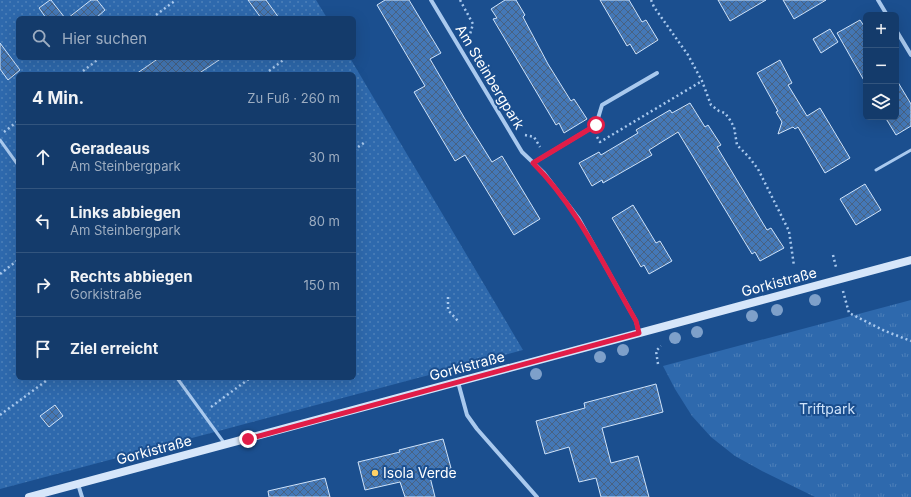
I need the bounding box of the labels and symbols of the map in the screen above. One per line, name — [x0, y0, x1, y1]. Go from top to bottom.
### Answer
street label: Am Steinbergpark — [452, 21, 529, 132]
route start — [587, 116, 605, 134]
street label: Gorkistraße — [739, 263, 818, 300]
street label: Gorkistraße — [427, 347, 506, 384]
park label: Triftpark — [799, 400, 855, 417]
route end — [239, 430, 257, 448]
street label: Gorkistraße — [114, 431, 193, 468]
place label: Isola Verde — [383, 464, 457, 481]
marker: Isola Verde — [370, 468, 380, 478]

